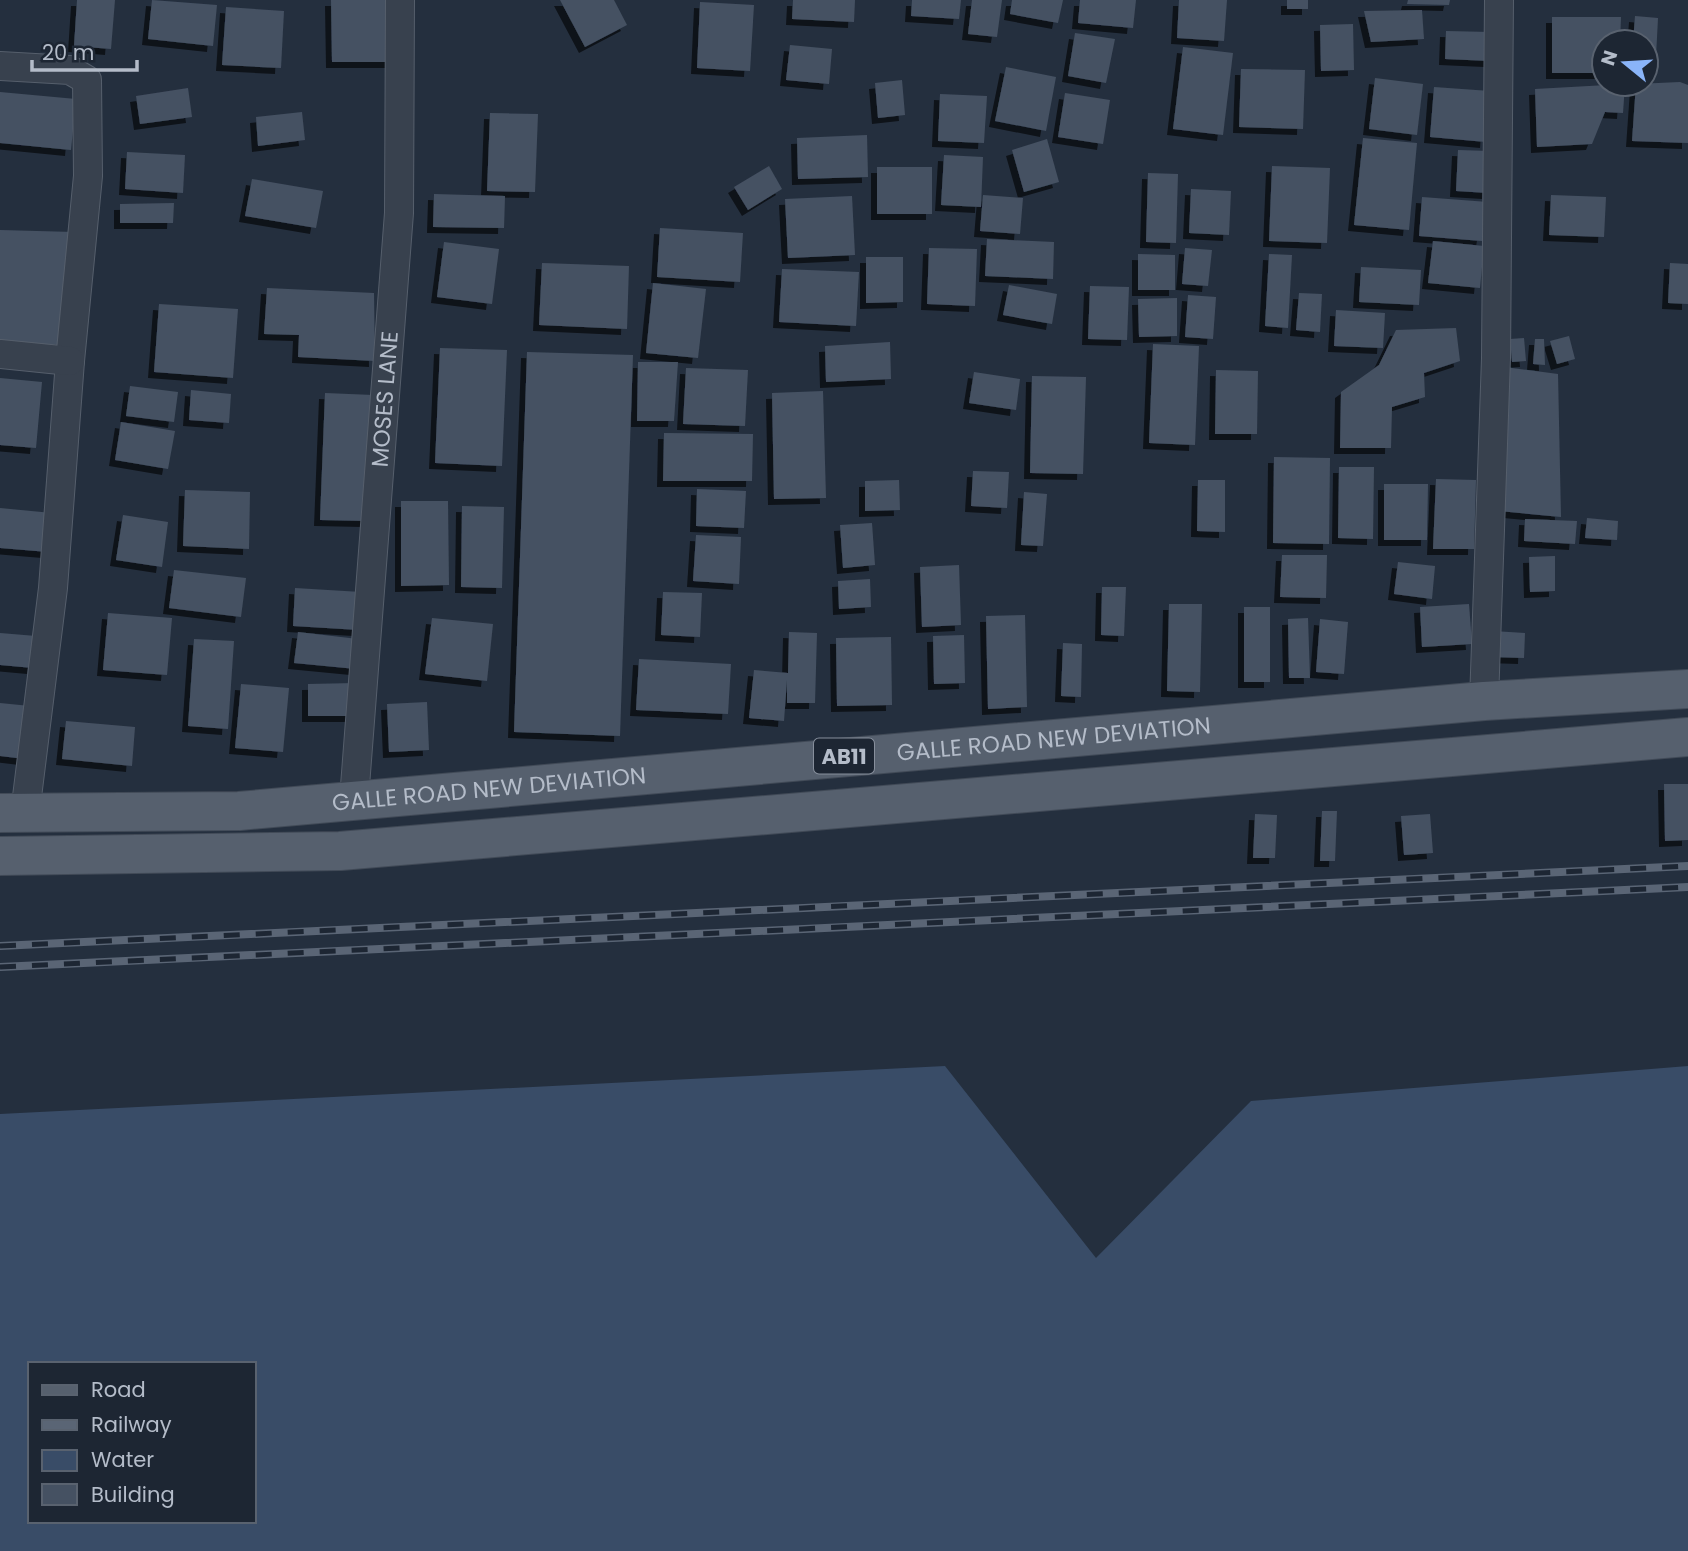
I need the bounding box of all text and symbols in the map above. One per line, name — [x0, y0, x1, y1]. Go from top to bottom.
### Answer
scale bar — [32, 28, 136, 72]
north arrow — [1590, 28, 1660, 98]
text: 20 m — [42, 38, 95, 67]
text: N — [1594, 47, 1624, 69]
street label: MOSES LANE — [364, 330, 406, 468]
street label: GALLE ROAD NEW DEVIATION — [895, 709, 1212, 769]
road number: AB11 — [814, 738, 874, 774]
street label: GALLE ROAD NEW DEVIATION — [331, 759, 647, 819]
legend — [28, 1362, 256, 1523]
text: Road — [91, 1375, 146, 1404]
text: Railway — [91, 1410, 172, 1439]
text: Water — [91, 1445, 154, 1474]
text: Building — [91, 1480, 175, 1509]

